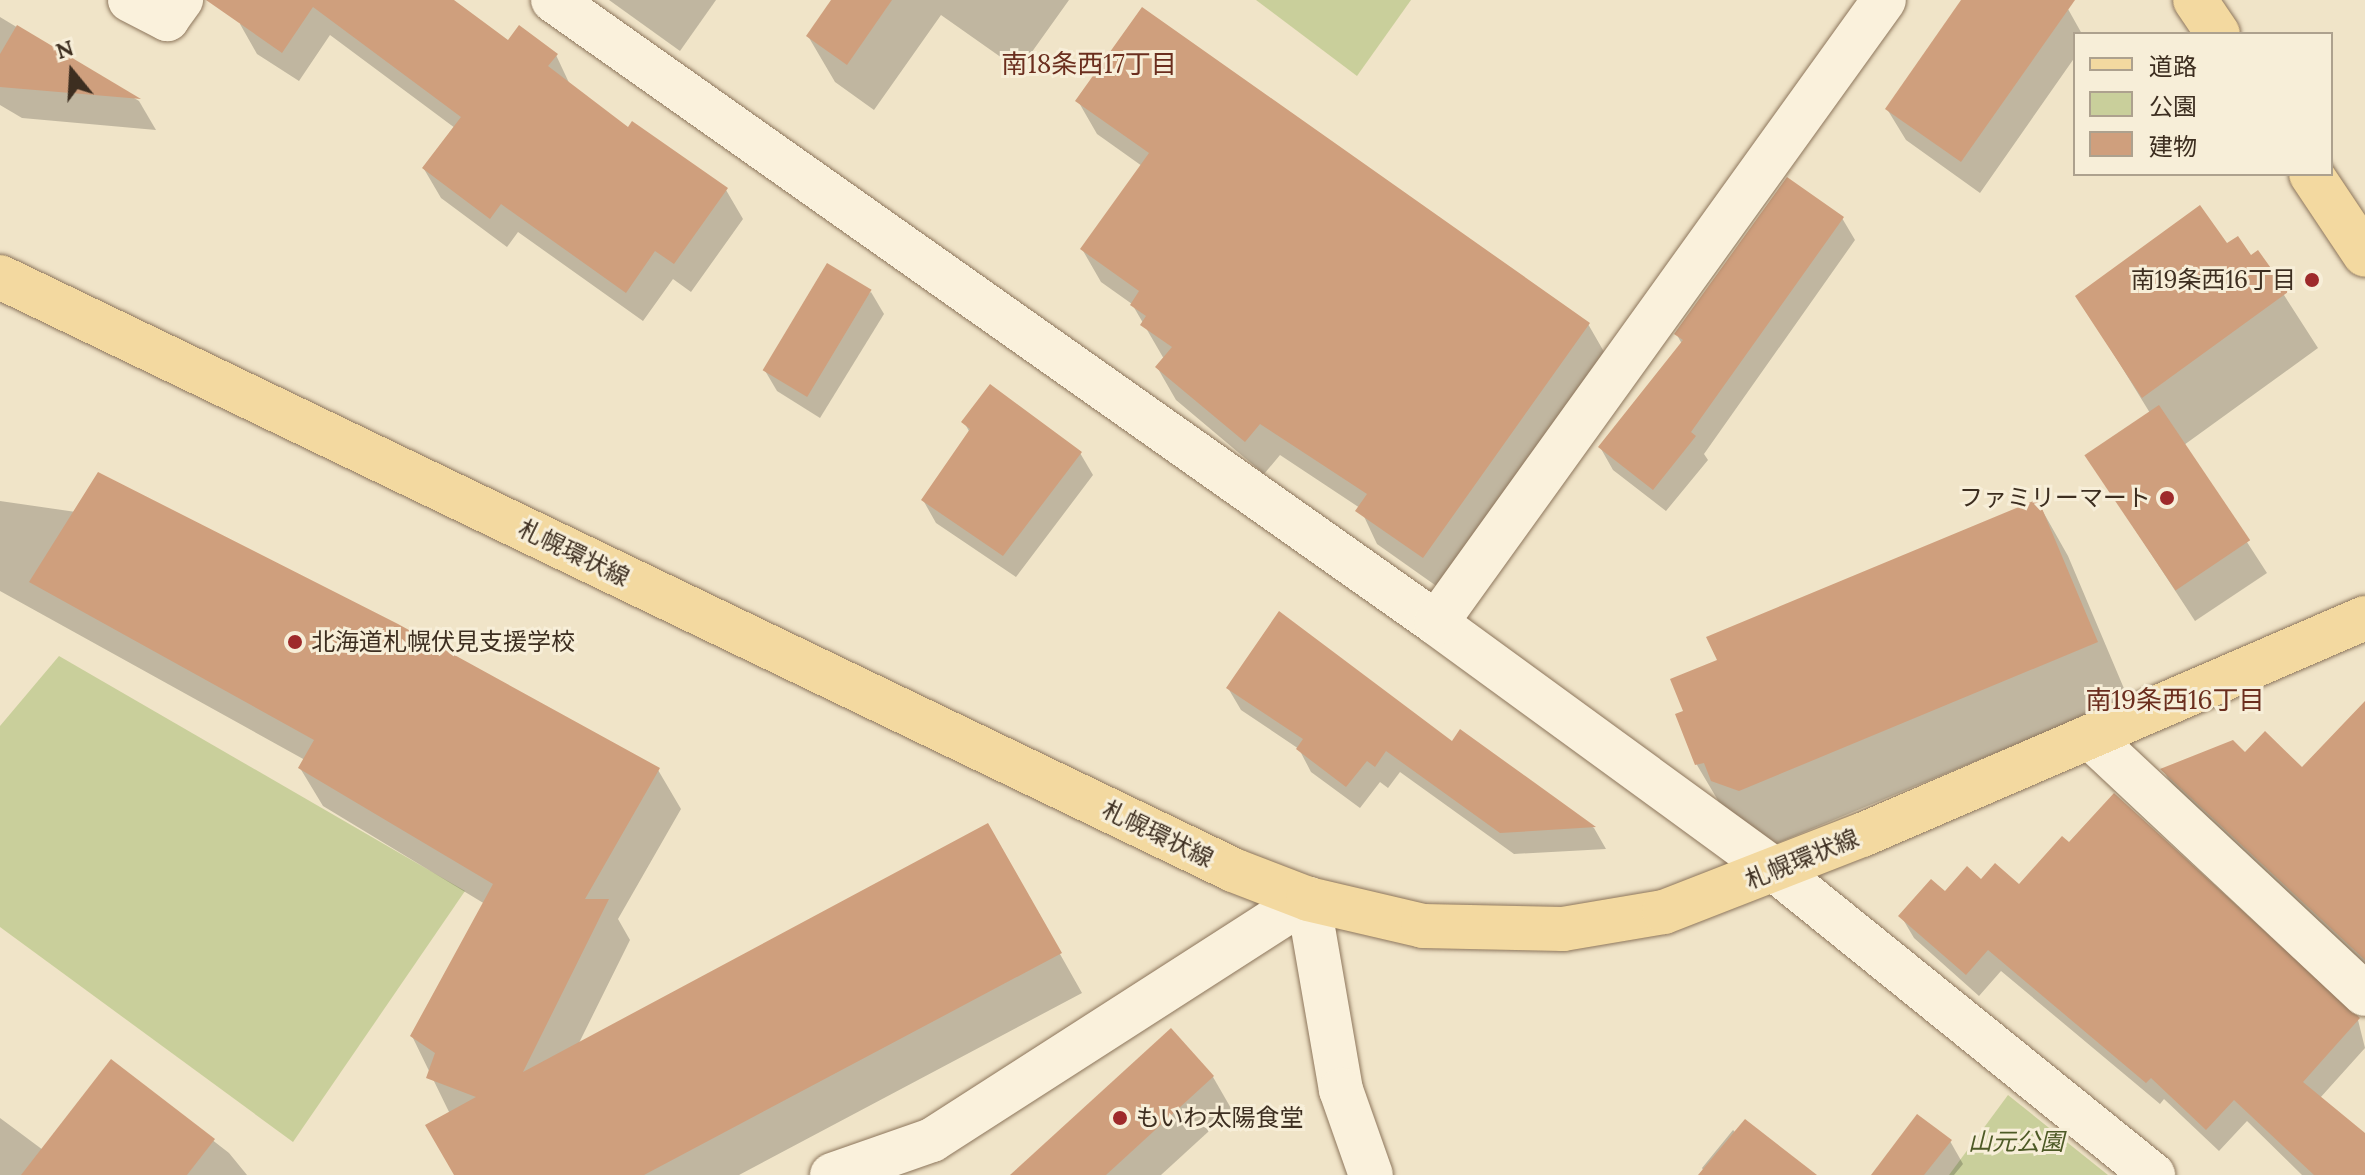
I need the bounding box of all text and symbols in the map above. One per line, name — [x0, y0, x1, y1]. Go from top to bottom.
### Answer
north arrow — [32, 32, 112, 112]
legend — [2073, 32, 2333, 176]
text: N — [52, 33, 77, 65]
district label: 南18条西17丁目 — [1001, 48, 1177, 80]
text: 道路 — [2149, 51, 2197, 82]
text: 公園 — [2149, 91, 2197, 122]
text: 建物 — [2149, 131, 2197, 162]
place label: 南19条西16丁目 — [2131, 266, 2296, 294]
marker: 南19条西16丁目 — [2303, 271, 2321, 289]
place label: ファミリーマート — [1959, 484, 2151, 512]
marker: ファミリーマート — [2158, 489, 2176, 507]
street label: 札幌環状線 — [514, 514, 634, 592]
place label: 北海道札幌伏見支援学校 — [311, 628, 575, 656]
marker: 北海道札幌伏見支援学校 — [286, 633, 304, 651]
district label: 南19条西16丁目 — [2086, 684, 2264, 716]
street label: 札幌環状線 — [1098, 795, 1218, 873]
street label: 札幌環状線 — [1741, 823, 1863, 895]
place label: もいわ太陽食堂 — [1136, 1104, 1304, 1132]
marker: もいわ太陽食堂 — [1111, 1109, 1129, 1127]
park label: 山元公園 — [1968, 1128, 2064, 1156]

